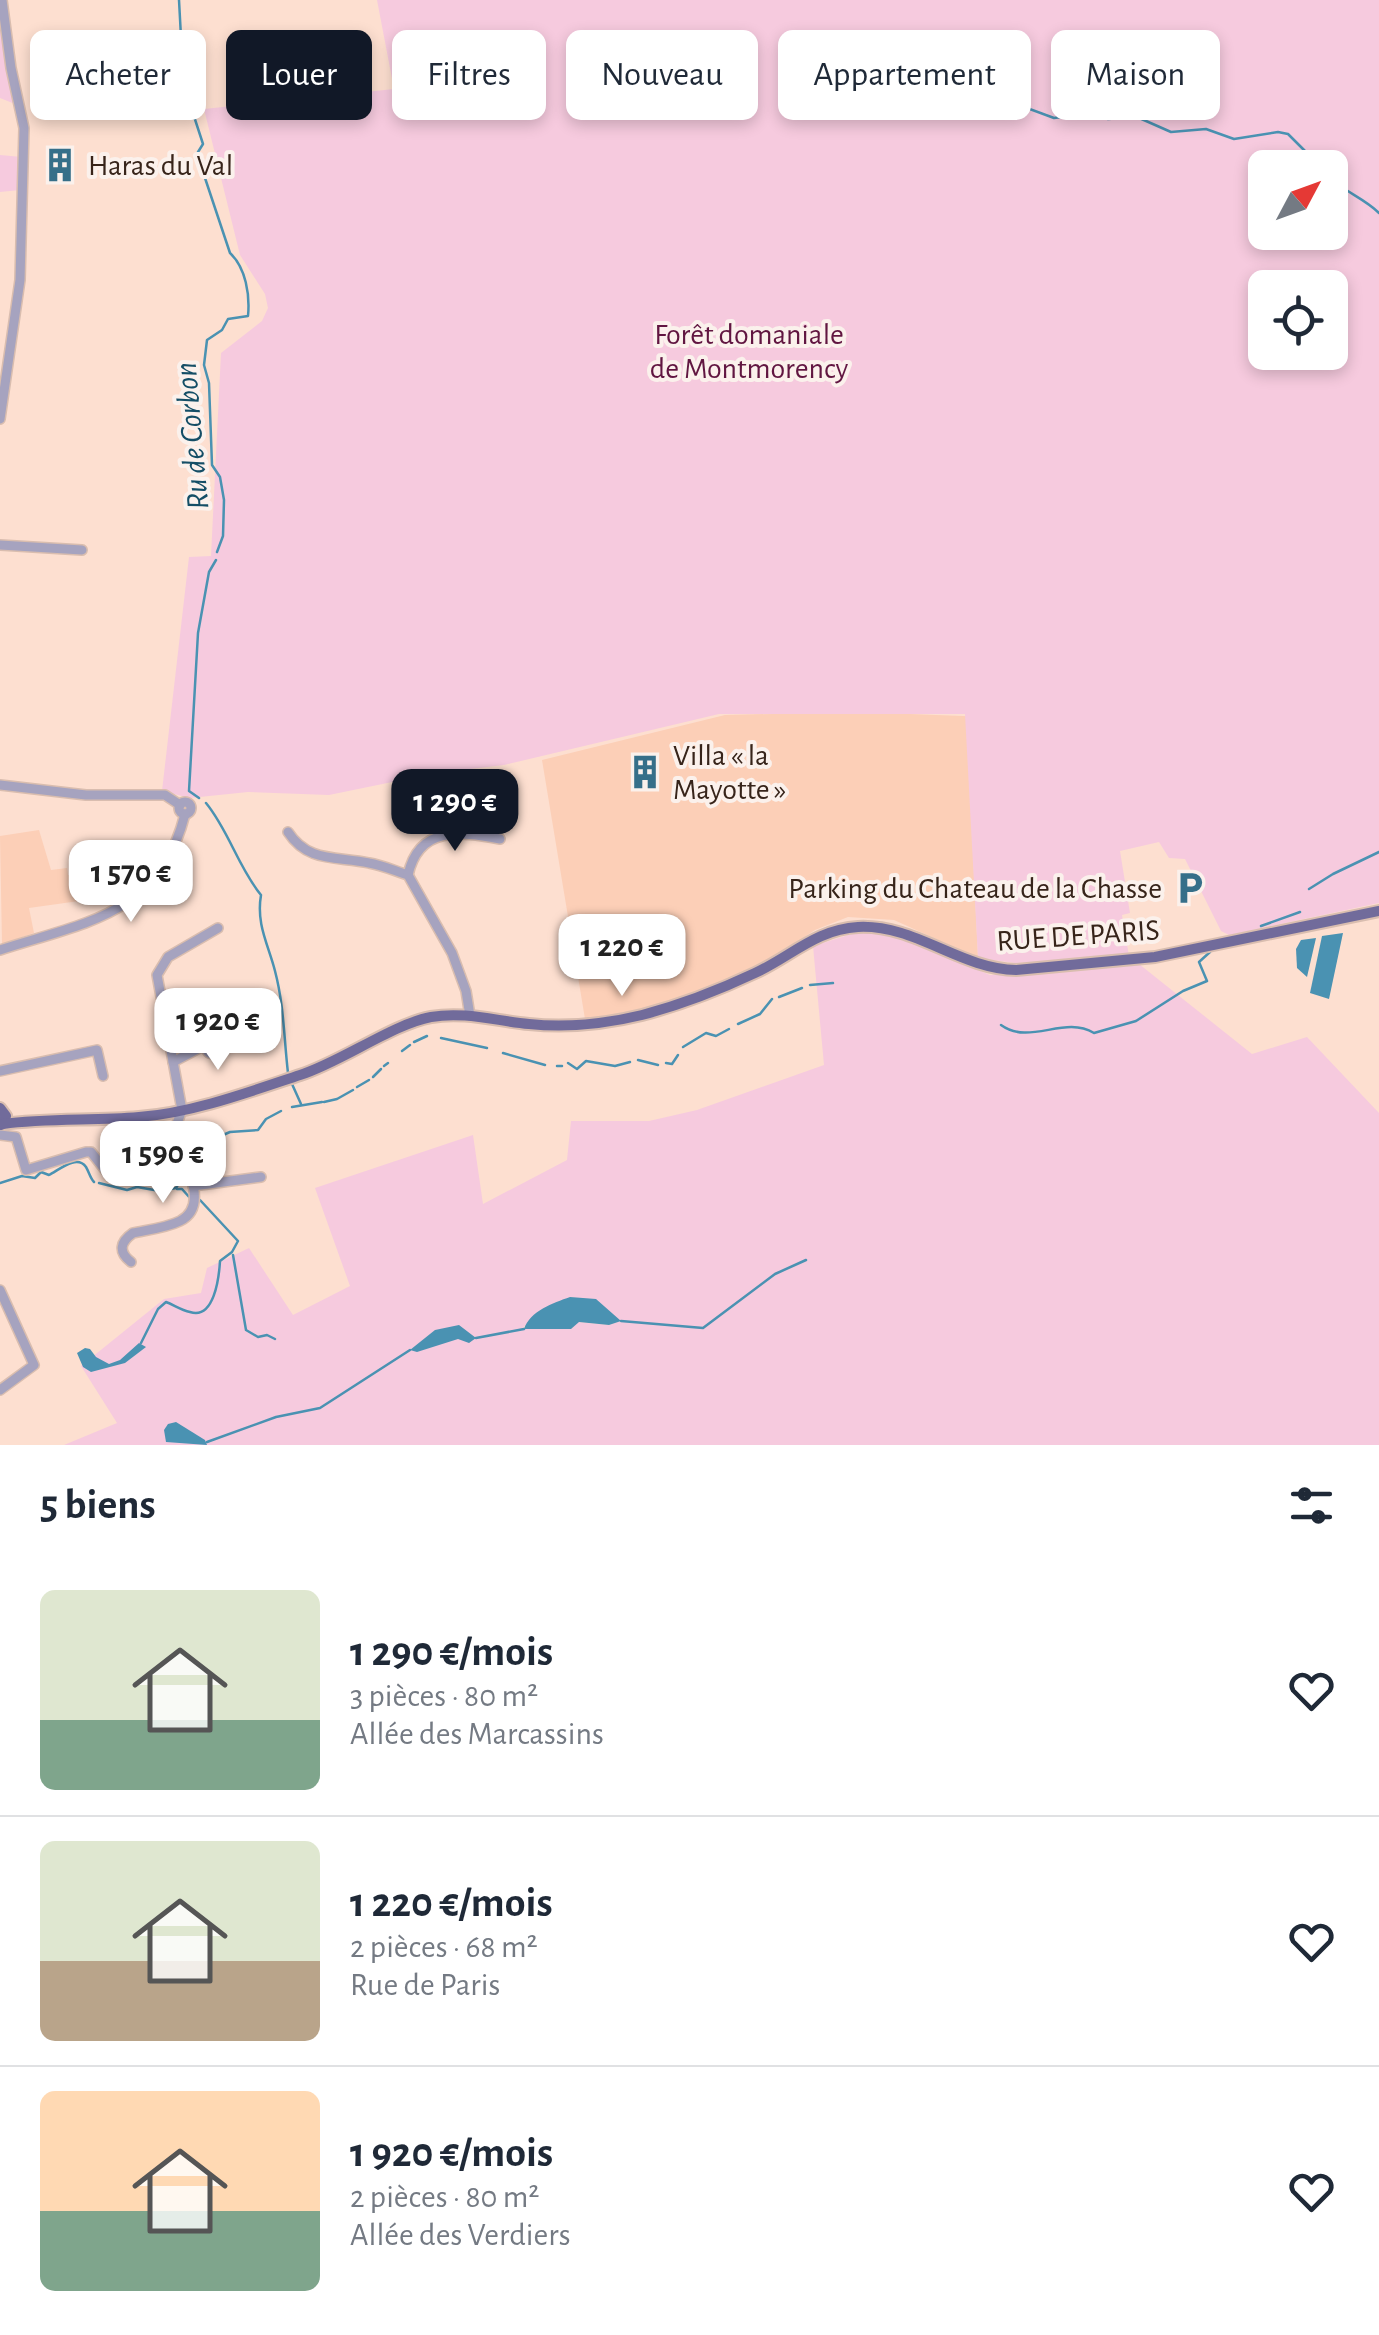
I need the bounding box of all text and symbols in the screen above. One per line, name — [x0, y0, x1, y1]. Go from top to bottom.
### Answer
chip: Acheter — [30, 30, 206, 120]
chip: Louer — [226, 30, 372, 120]
chip: Filtres — [392, 30, 546, 120]
chip: Nouveau — [566, 30, 758, 120]
chip: Appartement — [778, 30, 1031, 120]
chip: Maison — [1051, 30, 1220, 120]
building icon: Haras du Val — [41, 146, 79, 184]
north arrow — [1248, 150, 1348, 250]
map controls — [1248, 150, 1348, 370]
place label: Haras du Val — [88, 151, 233, 181]
button: locate — [1248, 270, 1348, 370]
park label: Forêt domaniale de Montmorency — [650, 320, 848, 384]
water label: Ru de Corbon — [170, 361, 214, 511]
place label: Villa « la Mayotte » — [673, 741, 786, 805]
building icon: Villa « la Mayotte » — [626, 753, 664, 791]
pin: 1 290 € — [363, 769, 547, 854]
text: 1 290 € — [413, 785, 497, 817]
pin: 1 570 € — [39, 840, 223, 925]
text: 1 570 € — [91, 856, 171, 888]
parking icon: Parking du Chateau de la Chasse — [1171, 869, 1209, 907]
place label: Parking du Chateau de la Chasse — [788, 874, 1162, 904]
pin: 1 220 € — [530, 914, 714, 999]
street label: RUE DE PARIS — [996, 915, 1161, 957]
text: 1 220 € — [581, 930, 663, 962]
pin: 1 920 € — [126, 988, 310, 1073]
text: 1 920 € — [176, 1004, 260, 1036]
pin: 1 590 € — [71, 1121, 255, 1206]
text: 1 590 € — [122, 1137, 204, 1169]
icon: filters — [1284, 1478, 1339, 1533]
text: 5 biens — [40, 1484, 156, 1526]
icon: home — [120, 1630, 240, 1750]
text: 1 290 €/mois — [350, 1631, 553, 1673]
icon: heart — [1284, 1663, 1339, 1718]
text: 3 pièces · 80 m² — [350, 1680, 538, 1712]
text: Allée des Marcassins — [350, 1718, 604, 1750]
icon: home — [120, 1881, 240, 2001]
text: 1 220 €/mois — [350, 1882, 553, 1924]
icon: heart — [1284, 1914, 1339, 1969]
text: 2 pièces · 68 m² — [350, 1931, 538, 1963]
text: Rue de Paris — [350, 1969, 500, 2001]
icon: home — [120, 2131, 240, 2251]
text: 1 920 €/mois — [350, 2132, 553, 2174]
icon: heart — [1284, 2164, 1339, 2219]
text: 2 pièces · 80 m² — [350, 2181, 540, 2213]
text: Allée des Verdiers — [350, 2219, 570, 2251]

